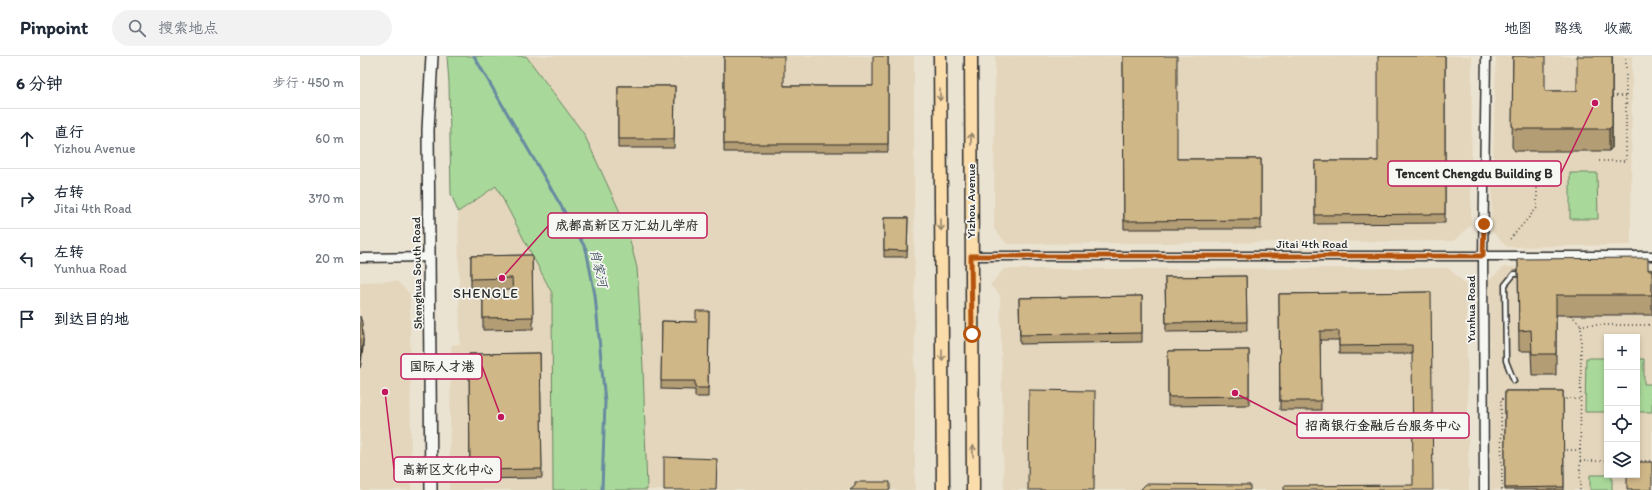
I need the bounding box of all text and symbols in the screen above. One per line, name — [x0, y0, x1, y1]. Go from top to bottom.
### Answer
search box — [112, 10, 392, 46]
text: Pinpoint — [20, 16, 88, 39]
icon: search — [126, 17, 148, 39]
text: 搜索地点 — [158, 19, 218, 37]
text: 地图 — [1504, 20, 1532, 37]
text: 路线 — [1554, 20, 1582, 37]
text: 收藏 — [1604, 20, 1632, 37]
text: 6 分钟 — [16, 73, 63, 93]
text: 步行 · 450 m — [273, 75, 344, 90]
one-way arrow — [937, 88, 944, 101]
text: 直行 — [54, 123, 84, 141]
icon: ahead — [16, 128, 38, 150]
text: 60 m — [315, 131, 344, 146]
one-way arrow — [967, 133, 975, 146]
text: Yizhou Avenue — [54, 141, 135, 156]
callout: Tencent Chengdu Building B — [1388, 161, 1561, 186]
street label: Yizhou Avenue — [964, 163, 978, 239]
text: Tencent Chengdu Building B — [1394, 166, 1553, 182]
text: 右转 — [54, 183, 84, 201]
icon: right — [16, 188, 38, 210]
text: 370 m — [309, 191, 344, 206]
text: Jitai 4th Road — [54, 201, 132, 216]
callout: 成都高新区万汇幼儿学府 — [548, 213, 707, 238]
route end — [1475, 215, 1493, 233]
street label: Shenghua South Road — [409, 216, 425, 329]
text: 成都高新区万汇幼儿学府 — [555, 218, 699, 233]
one-way arrow — [937, 218, 945, 231]
street label: Jitai 4th Road — [1276, 237, 1348, 251]
text: 左转 — [54, 243, 84, 261]
water label: 肖家河 — [587, 247, 611, 291]
icon: left — [16, 248, 38, 270]
text: 20 m — [315, 251, 344, 266]
text: Yunhua Road — [54, 261, 127, 276]
street label: Yunhua Road — [1464, 275, 1478, 343]
district label: SHENGLE — [453, 285, 519, 302]
icon: arrive — [16, 308, 38, 330]
text: 到达目的地 — [54, 310, 129, 328]
route start — [963, 325, 981, 343]
map controls — [1604, 334, 1640, 478]
button: + — [1604, 334, 1640, 370]
one-way arrow — [938, 348, 946, 361]
callout: 国际人才港 — [401, 354, 482, 379]
text: 国际人才港 — [409, 359, 475, 374]
button: − — [1604, 370, 1640, 406]
button: locate — [1604, 406, 1640, 442]
callout: 招商银行金融后台服务中心 — [1297, 413, 1469, 438]
text: 招商银行金融后台服务中心 — [1305, 418, 1461, 433]
button: layers — [1604, 442, 1640, 478]
one-way arrow — [969, 445, 977, 458]
callout: 高新区文化中心 — [394, 457, 501, 482]
text: 高新区文化中心 — [402, 462, 494, 477]

